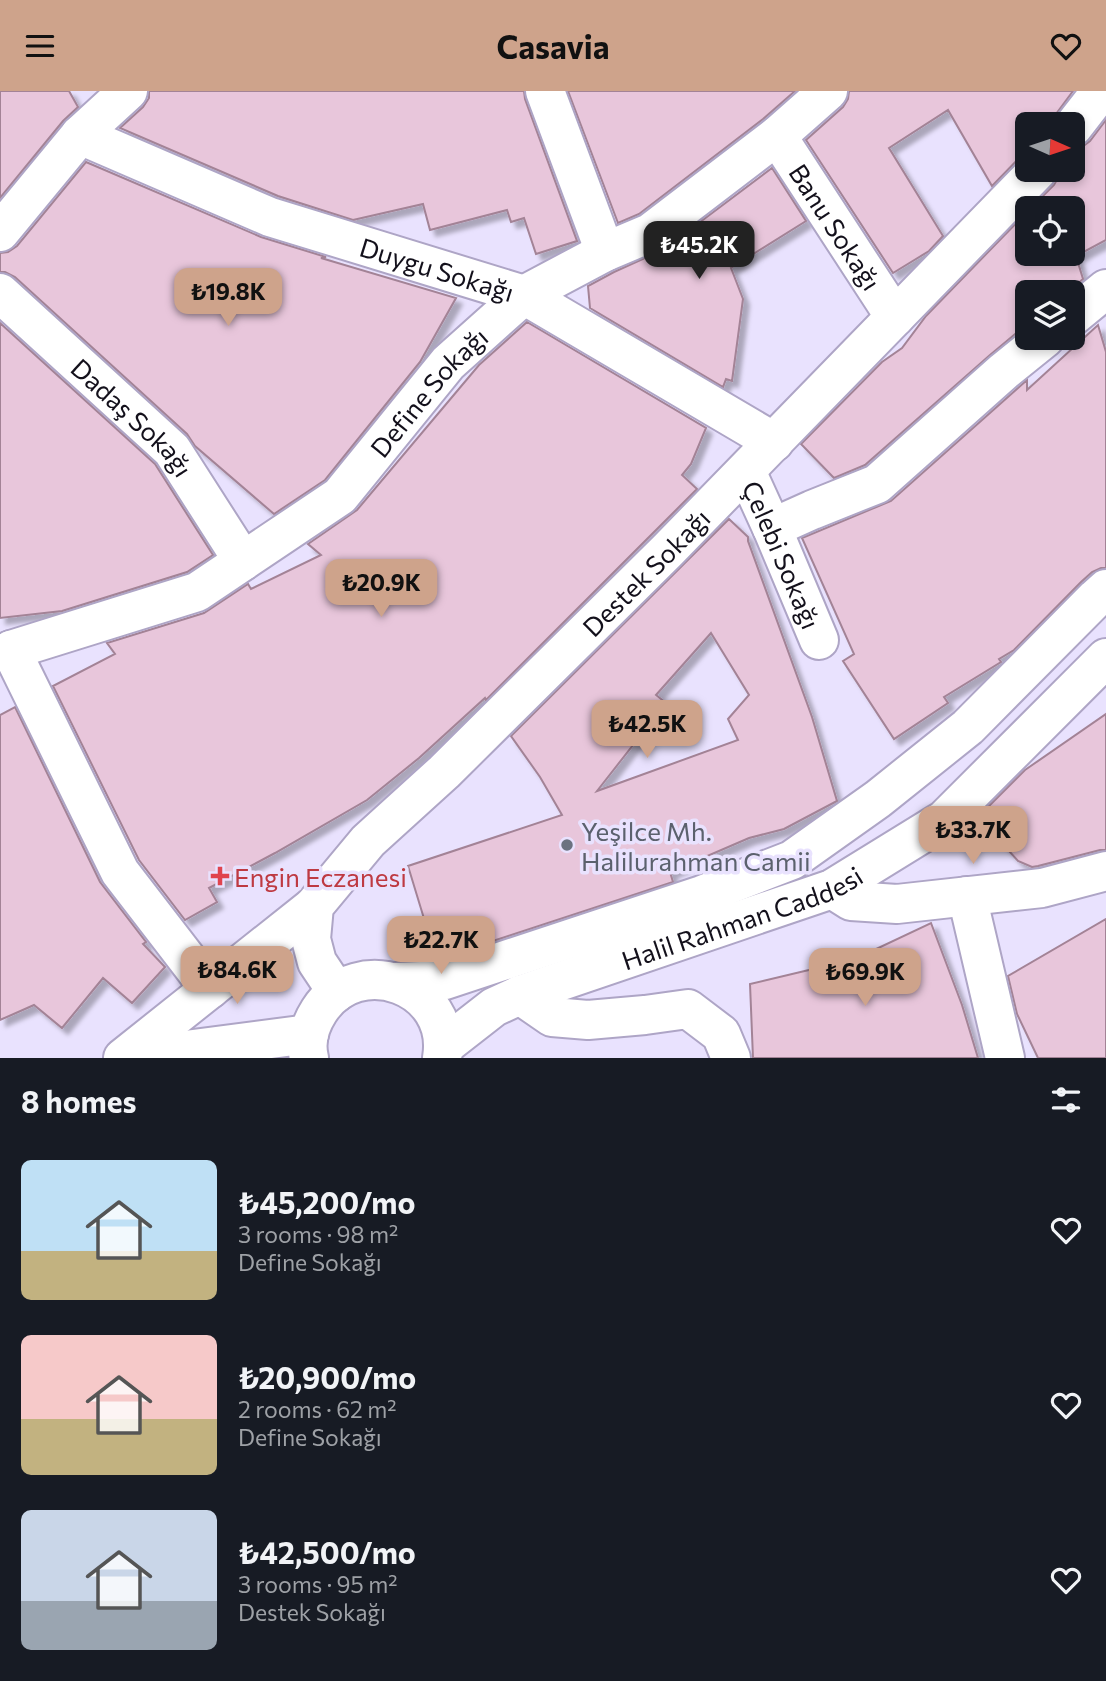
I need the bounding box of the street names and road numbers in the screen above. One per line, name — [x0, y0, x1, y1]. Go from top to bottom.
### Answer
street label: Banu Sokağı — [784, 158, 888, 295]
street label: Duygu Sokağı — [356, 230, 518, 307]
street label: Define Sokağı — [363, 320, 493, 463]
street label: Dadaş Sokağı — [66, 351, 200, 482]
street label: Çelebi Sokağı — [737, 475, 828, 633]
street label: Destek Sokağı — [575, 502, 715, 642]
street label: Halil Rahman Caddesi — [617, 859, 868, 975]

